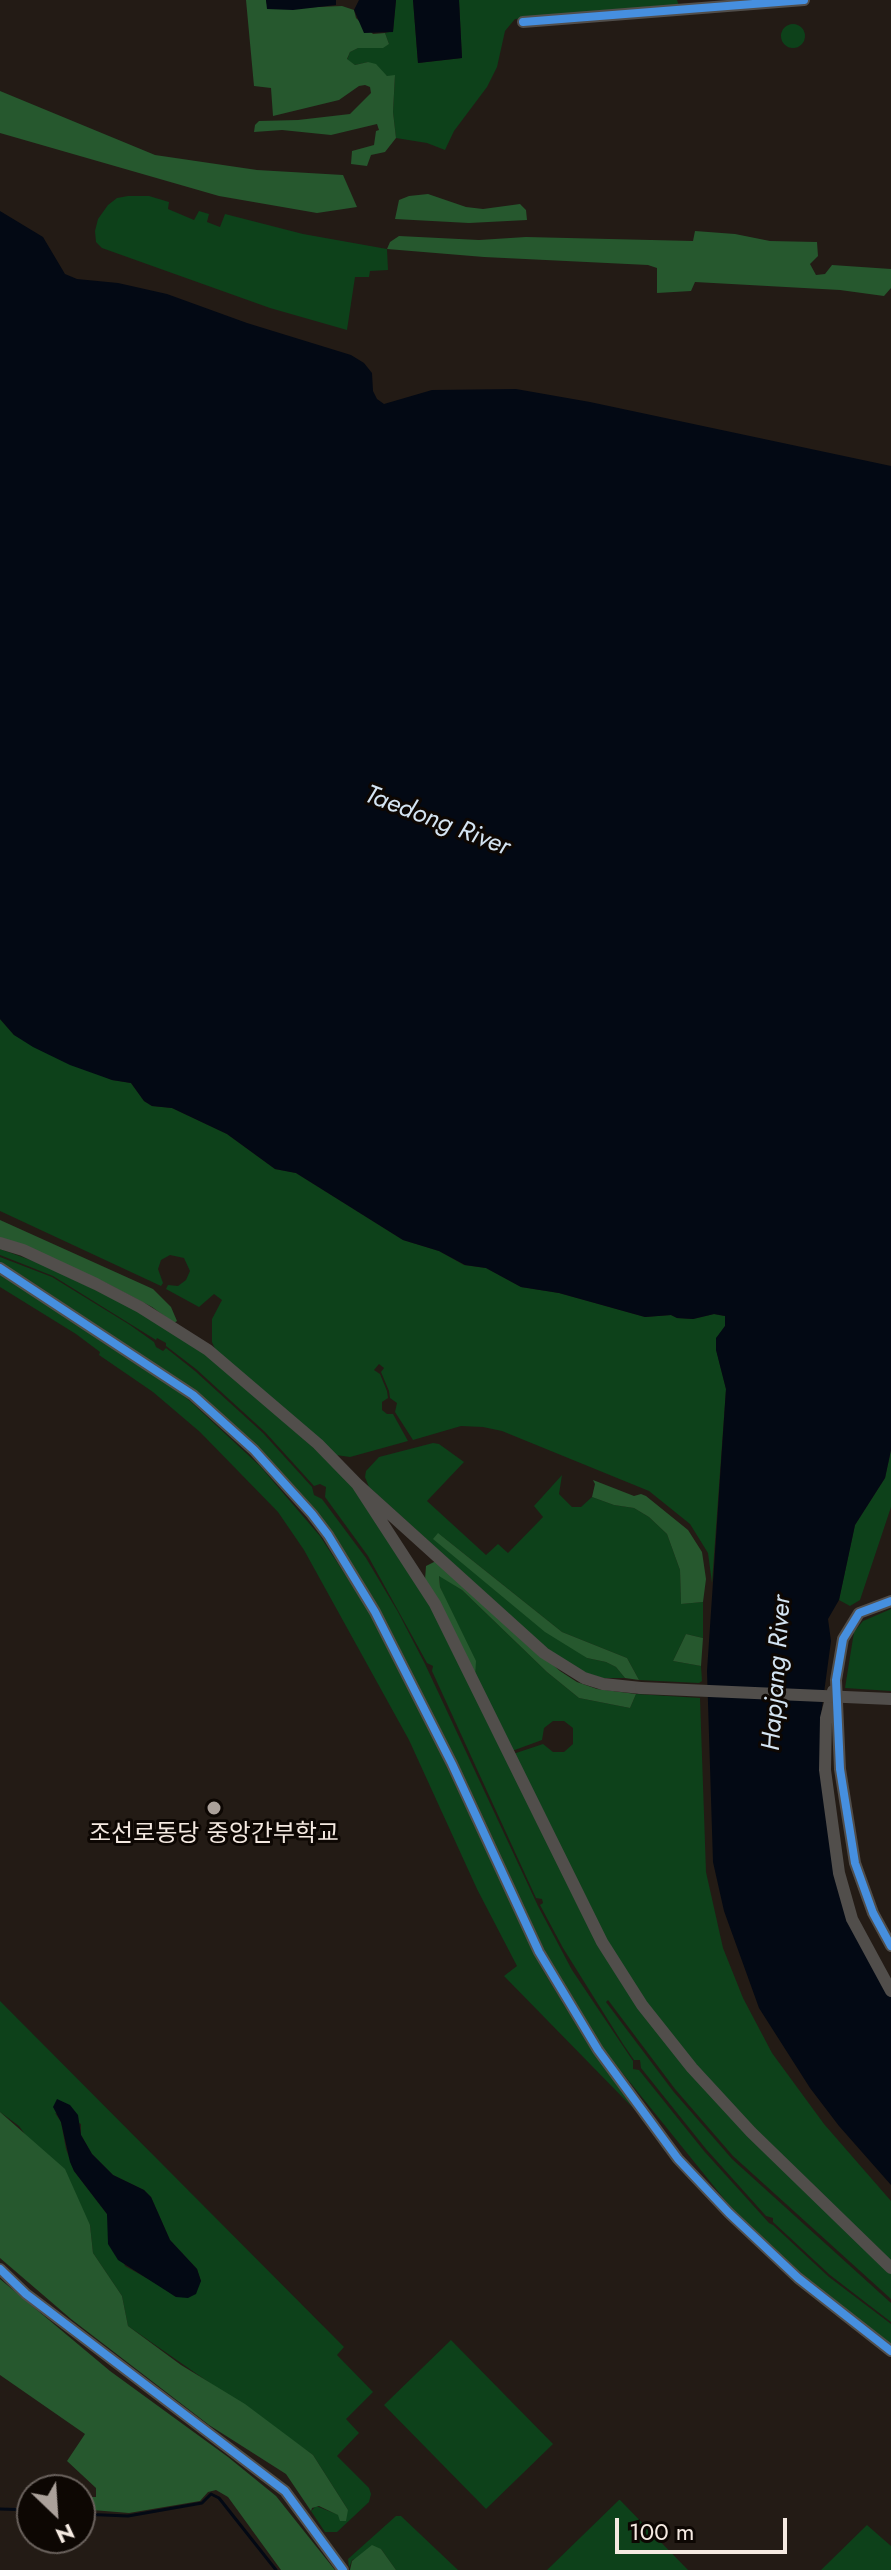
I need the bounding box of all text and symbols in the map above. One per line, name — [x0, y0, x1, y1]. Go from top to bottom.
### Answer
water label: Taedong River — [360, 780, 514, 864]
water label: Hapjang River — [757, 1594, 799, 1752]
marker: 조선로동당 중앙간부학교 — [205, 1799, 223, 1817]
place label: 조선로동당 중앙간부학교 — [89, 1821, 339, 1849]
north arrow — [16, 2474, 96, 2554]
scale bar — [619, 2502, 791, 2552]
text: 100 m — [629, 2514, 695, 2549]
text: N — [51, 2516, 80, 2552]

